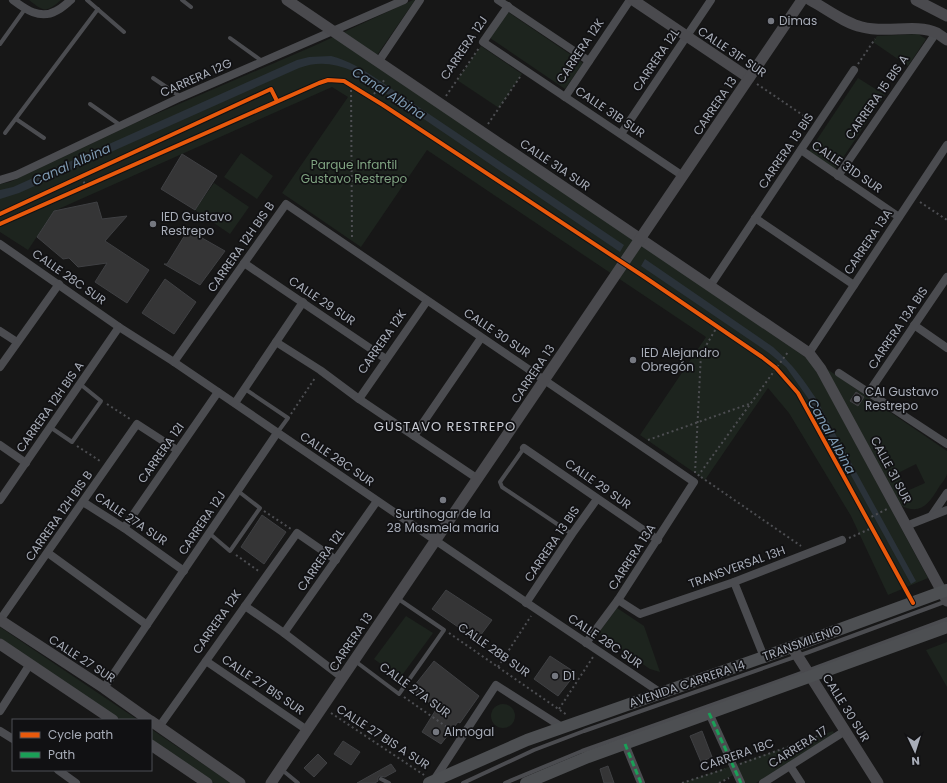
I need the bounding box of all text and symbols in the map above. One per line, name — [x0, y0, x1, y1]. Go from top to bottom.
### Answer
street label: CARRERA 12J — [436, 12, 491, 83]
place label: Dimas — [779, 12, 817, 29]
street label: CARRERA 12K — [552, 15, 607, 86]
marker: Dimas — [766, 16, 776, 26]
street label: CALLE 31F SUR — [694, 22, 770, 81]
street label: CARRERA 12L — [628, 25, 683, 95]
street label: CARRERA 15 BIS A — [841, 51, 912, 143]
street label: CARRERA 12G — [157, 54, 234, 101]
water label: Canal Albina — [348, 63, 429, 124]
street label: CARRERA 13 — [689, 73, 741, 138]
street label: CALLE 31B SUR — [572, 82, 649, 141]
street label: CARRERA 13 BIS — [754, 109, 817, 192]
street label: CALLE 31A SUR — [517, 135, 594, 194]
street label: CALLE 31D SUR — [808, 137, 886, 197]
water label: Canal Albina — [29, 139, 114, 190]
park label: Parque Infantil Gustavo Restrepo — [301, 156, 408, 187]
street label: CARRERA 12H BIS B — [203, 198, 278, 295]
street label: CARRERA 13A — [839, 206, 896, 278]
place label: IED Gustavo Restrepo — [161, 208, 232, 239]
marker: IED Gustavo Restrepo — [148, 219, 158, 229]
street label: CALLE 28C SUR — [29, 245, 110, 308]
street label: CALLE 29 SUR — [286, 272, 359, 329]
street label: CARRERA 13A BIS — [864, 283, 932, 372]
street label: CALLE 30 SUR — [460, 304, 534, 361]
street label: CARRERA 12K — [353, 306, 410, 377]
street label: CARRERA 13 — [507, 341, 559, 406]
place label: IED Alejandro Obregón — [641, 344, 720, 375]
marker: IED Alejandro Obregón — [628, 355, 638, 365]
street label: CARRERA 12H BIS A — [12, 358, 87, 456]
place label: CAI Gustavo Restrepo — [865, 383, 939, 414]
marker: CAI Gustavo Restrepo — [852, 394, 862, 404]
water label: Canal Albina — [803, 395, 860, 478]
district label: GUSTAVO RESTREPO — [374, 417, 516, 436]
street label: CARRERA 12I — [133, 419, 188, 486]
street label: CALLE 28C SUR — [297, 427, 378, 490]
street label: CALLE 31 SUR — [867, 433, 916, 506]
street label: CALLE 29 SUR — [562, 454, 635, 513]
street label: CARRERA 12H BIS B — [21, 467, 96, 564]
street label: CARRERA 12J — [174, 487, 229, 558]
street label: CALLE 27A SUR — [92, 488, 171, 549]
marker: Surtihogar de la 28 Masmela maria — [438, 495, 448, 505]
street label: CARRERA 13 BIS — [520, 502, 583, 585]
place label: Surtihogar de la 28 Masmela maria — [387, 505, 499, 536]
street label: CARRERA 13A — [604, 520, 659, 593]
street label: CARRERA 12L — [293, 525, 348, 594]
street label: TRANSVERSAL 13H — [686, 541, 787, 592]
street label: CARRERA 12K — [188, 586, 245, 657]
street label: CARRERA 13 — [325, 609, 377, 674]
street label: CALLE 28C SUR — [565, 609, 646, 672]
street label: CALLE 28B SUR — [455, 618, 534, 681]
street label: TRANSMILENIO — [760, 620, 844, 665]
street label: CALLE 27 SUR — [46, 631, 119, 686]
street label: CALLE 27 BIS SUR — [218, 650, 308, 719]
street label: AVENIDA CARRERA 14 — [627, 656, 748, 711]
street label: CALLE 27A SUR — [376, 658, 454, 721]
place label: D1 — [563, 667, 575, 684]
street label: CALLE 30 SUR — [819, 670, 874, 745]
marker: D1 — [550, 671, 560, 681]
street label: CALLE 27 BIS A SUR — [333, 700, 433, 773]
legend — [12, 719, 152, 771]
street label: CARRERA 17 — [765, 721, 831, 772]
place label: Almogal — [444, 723, 494, 740]
text: Cycle path — [48, 726, 113, 743]
marker: Almogal — [431, 727, 441, 737]
north arrow — [895, 731, 935, 771]
street label: CARRERA 18C — [697, 734, 776, 775]
text: Path — [48, 746, 75, 763]
text: N — [911, 753, 920, 769]

